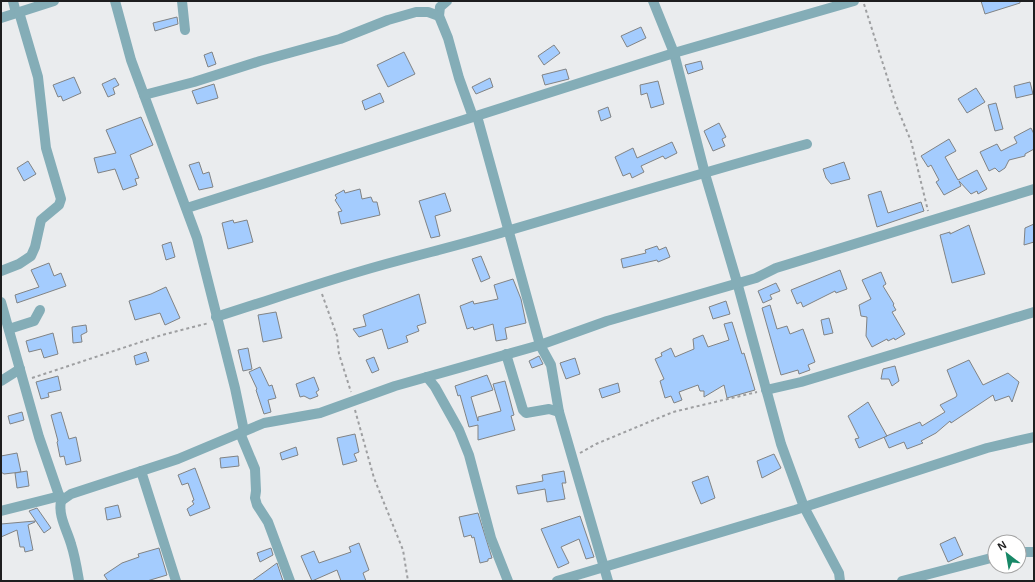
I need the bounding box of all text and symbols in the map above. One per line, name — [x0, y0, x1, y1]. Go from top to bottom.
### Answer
north arrow — [987, 534, 1027, 574]
text: N — [995, 538, 1008, 553]

